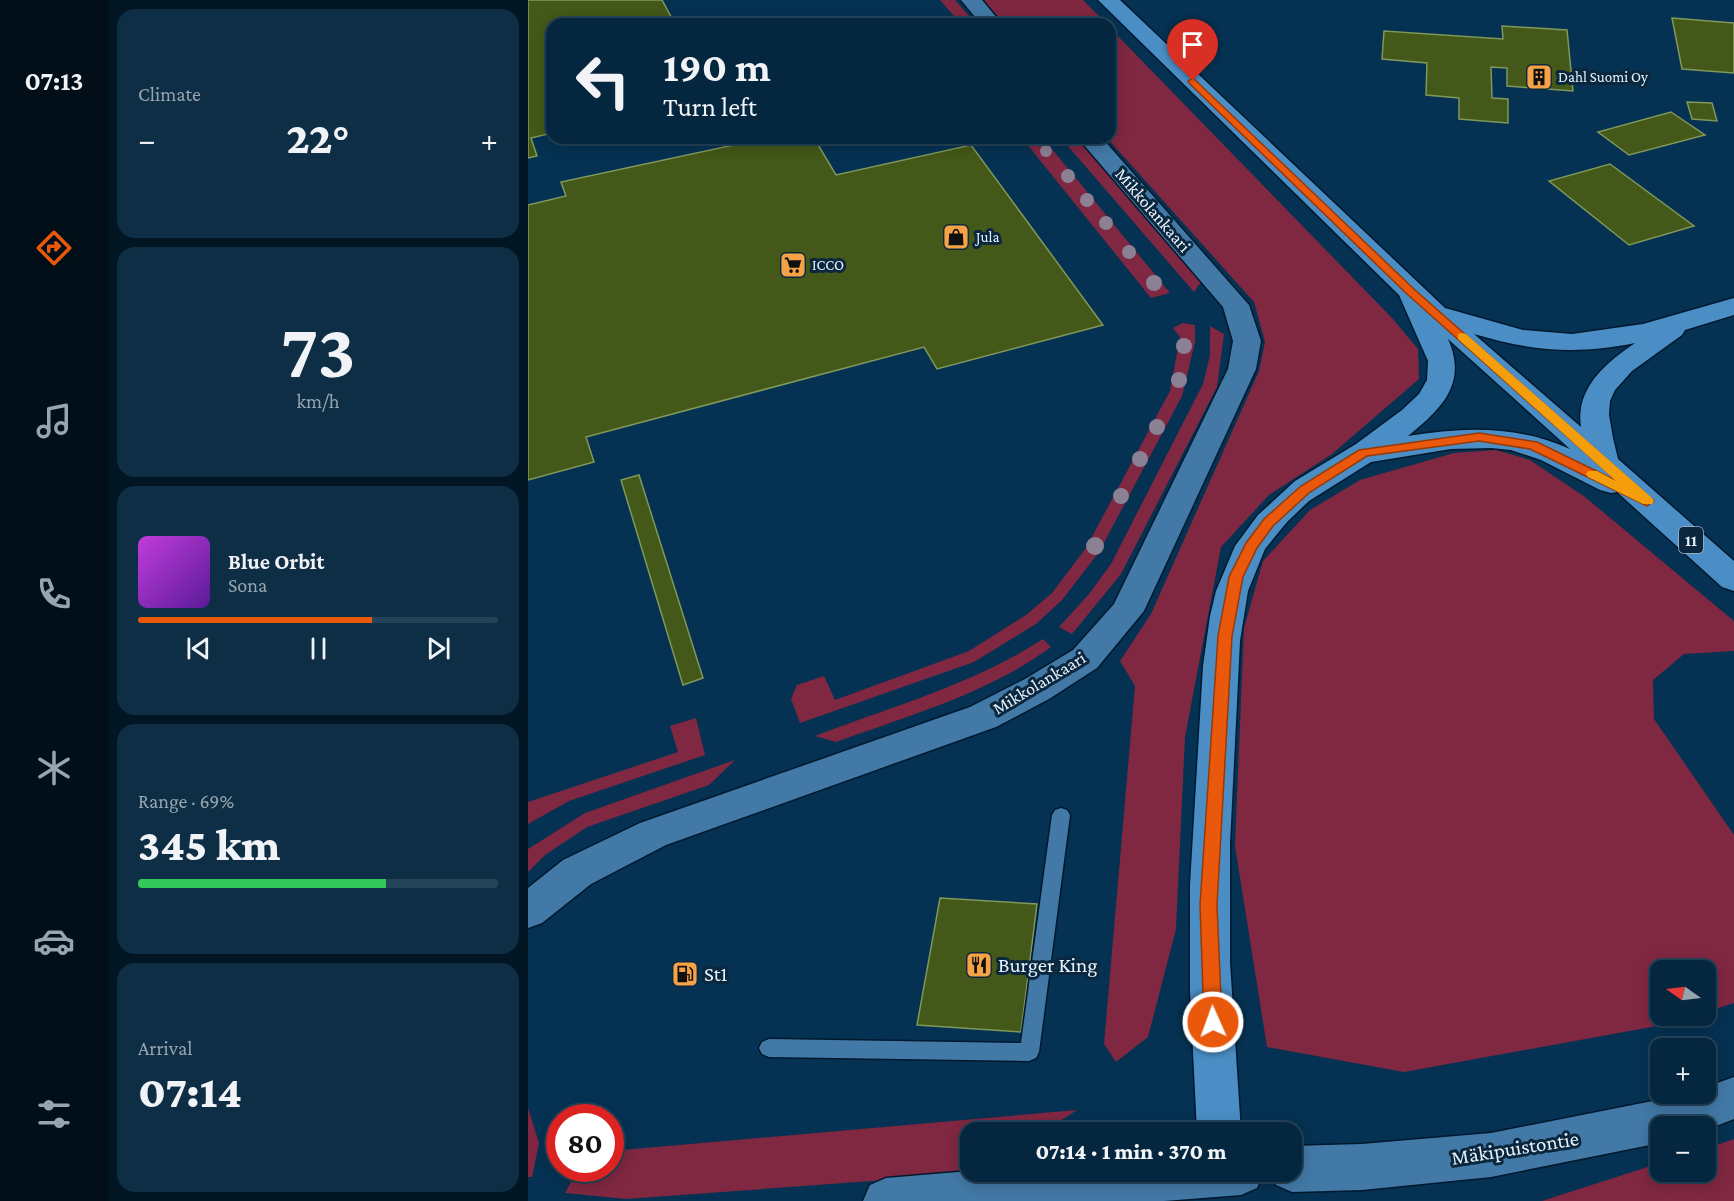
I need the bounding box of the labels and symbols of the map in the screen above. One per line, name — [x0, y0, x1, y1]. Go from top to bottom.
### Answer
pin — [1167, 19, 1218, 81]
building icon: Dahl Suomi Oy — [1524, 62, 1554, 92]
place label: Dahl Suomi Oy — [1558, 69, 1648, 86]
street label: Mikkolankaari — [1111, 164, 1195, 256]
shop icon: Jula — [941, 222, 971, 252]
place label: Jula — [974, 229, 999, 246]
supermarket icon: ICCO — [778, 250, 808, 280]
place label: ICCO — [812, 257, 844, 273]
road number: 11 — [1679, 527, 1703, 553]
street label: Mikkolankaari — [989, 647, 1089, 719]
restaurant icon: Burger King — [964, 950, 994, 980]
place label: Burger King — [998, 953, 1097, 977]
fuel station icon: St1 — [670, 959, 700, 989]
north arrow — [1650, 960, 1716, 1026]
place label: St1 — [704, 962, 727, 986]
position arrow — [1181, 990, 1245, 1054]
speed limit sign: 80 — [546, 1104, 624, 1182]
street label: Mäkipuistontie — [1450, 1126, 1580, 1170]

